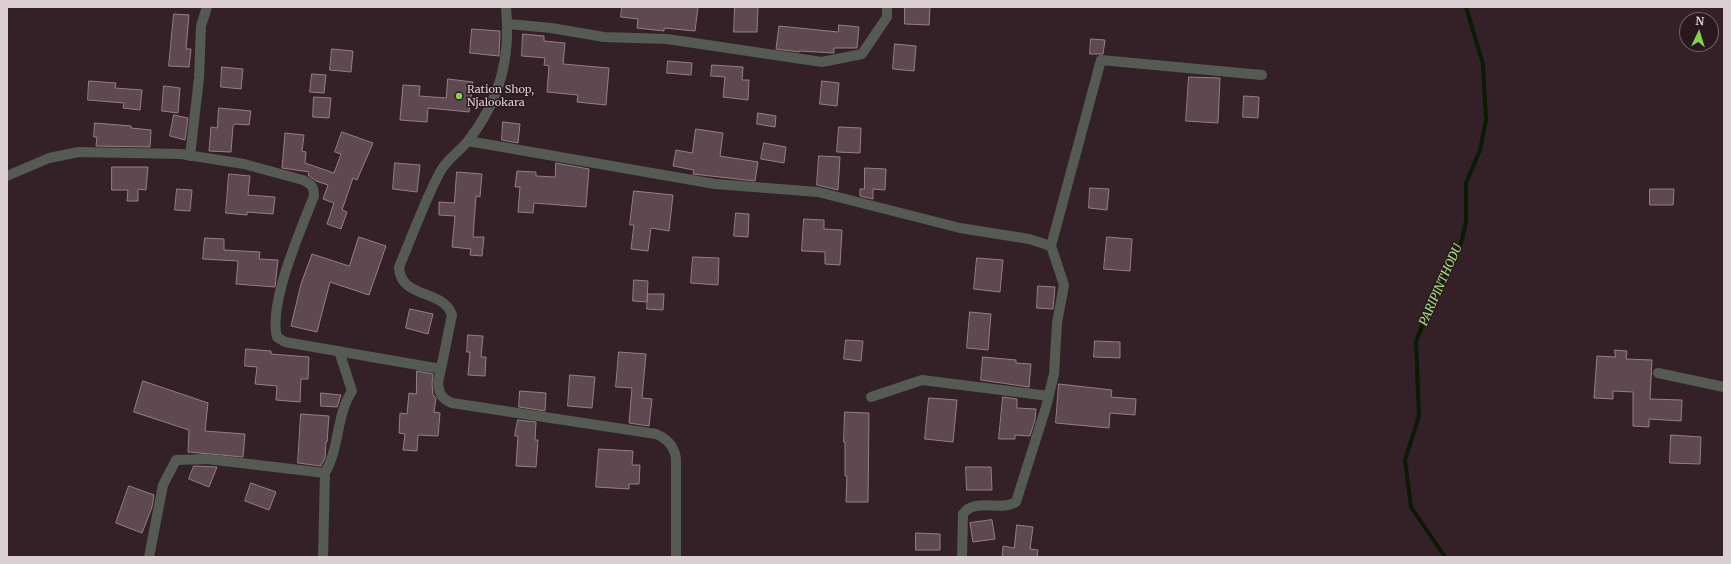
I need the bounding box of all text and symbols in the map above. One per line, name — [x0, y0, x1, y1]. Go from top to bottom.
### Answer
north arrow — [1679, 12, 1719, 52]
text: N — [1695, 14, 1705, 28]
place label: Ration Shop, Njalookara — [467, 83, 534, 109]
marker: Ration Shop, Njalookara — [454, 91, 464, 101]
water label: PARIPINTHODU — [1417, 242, 1465, 328]

